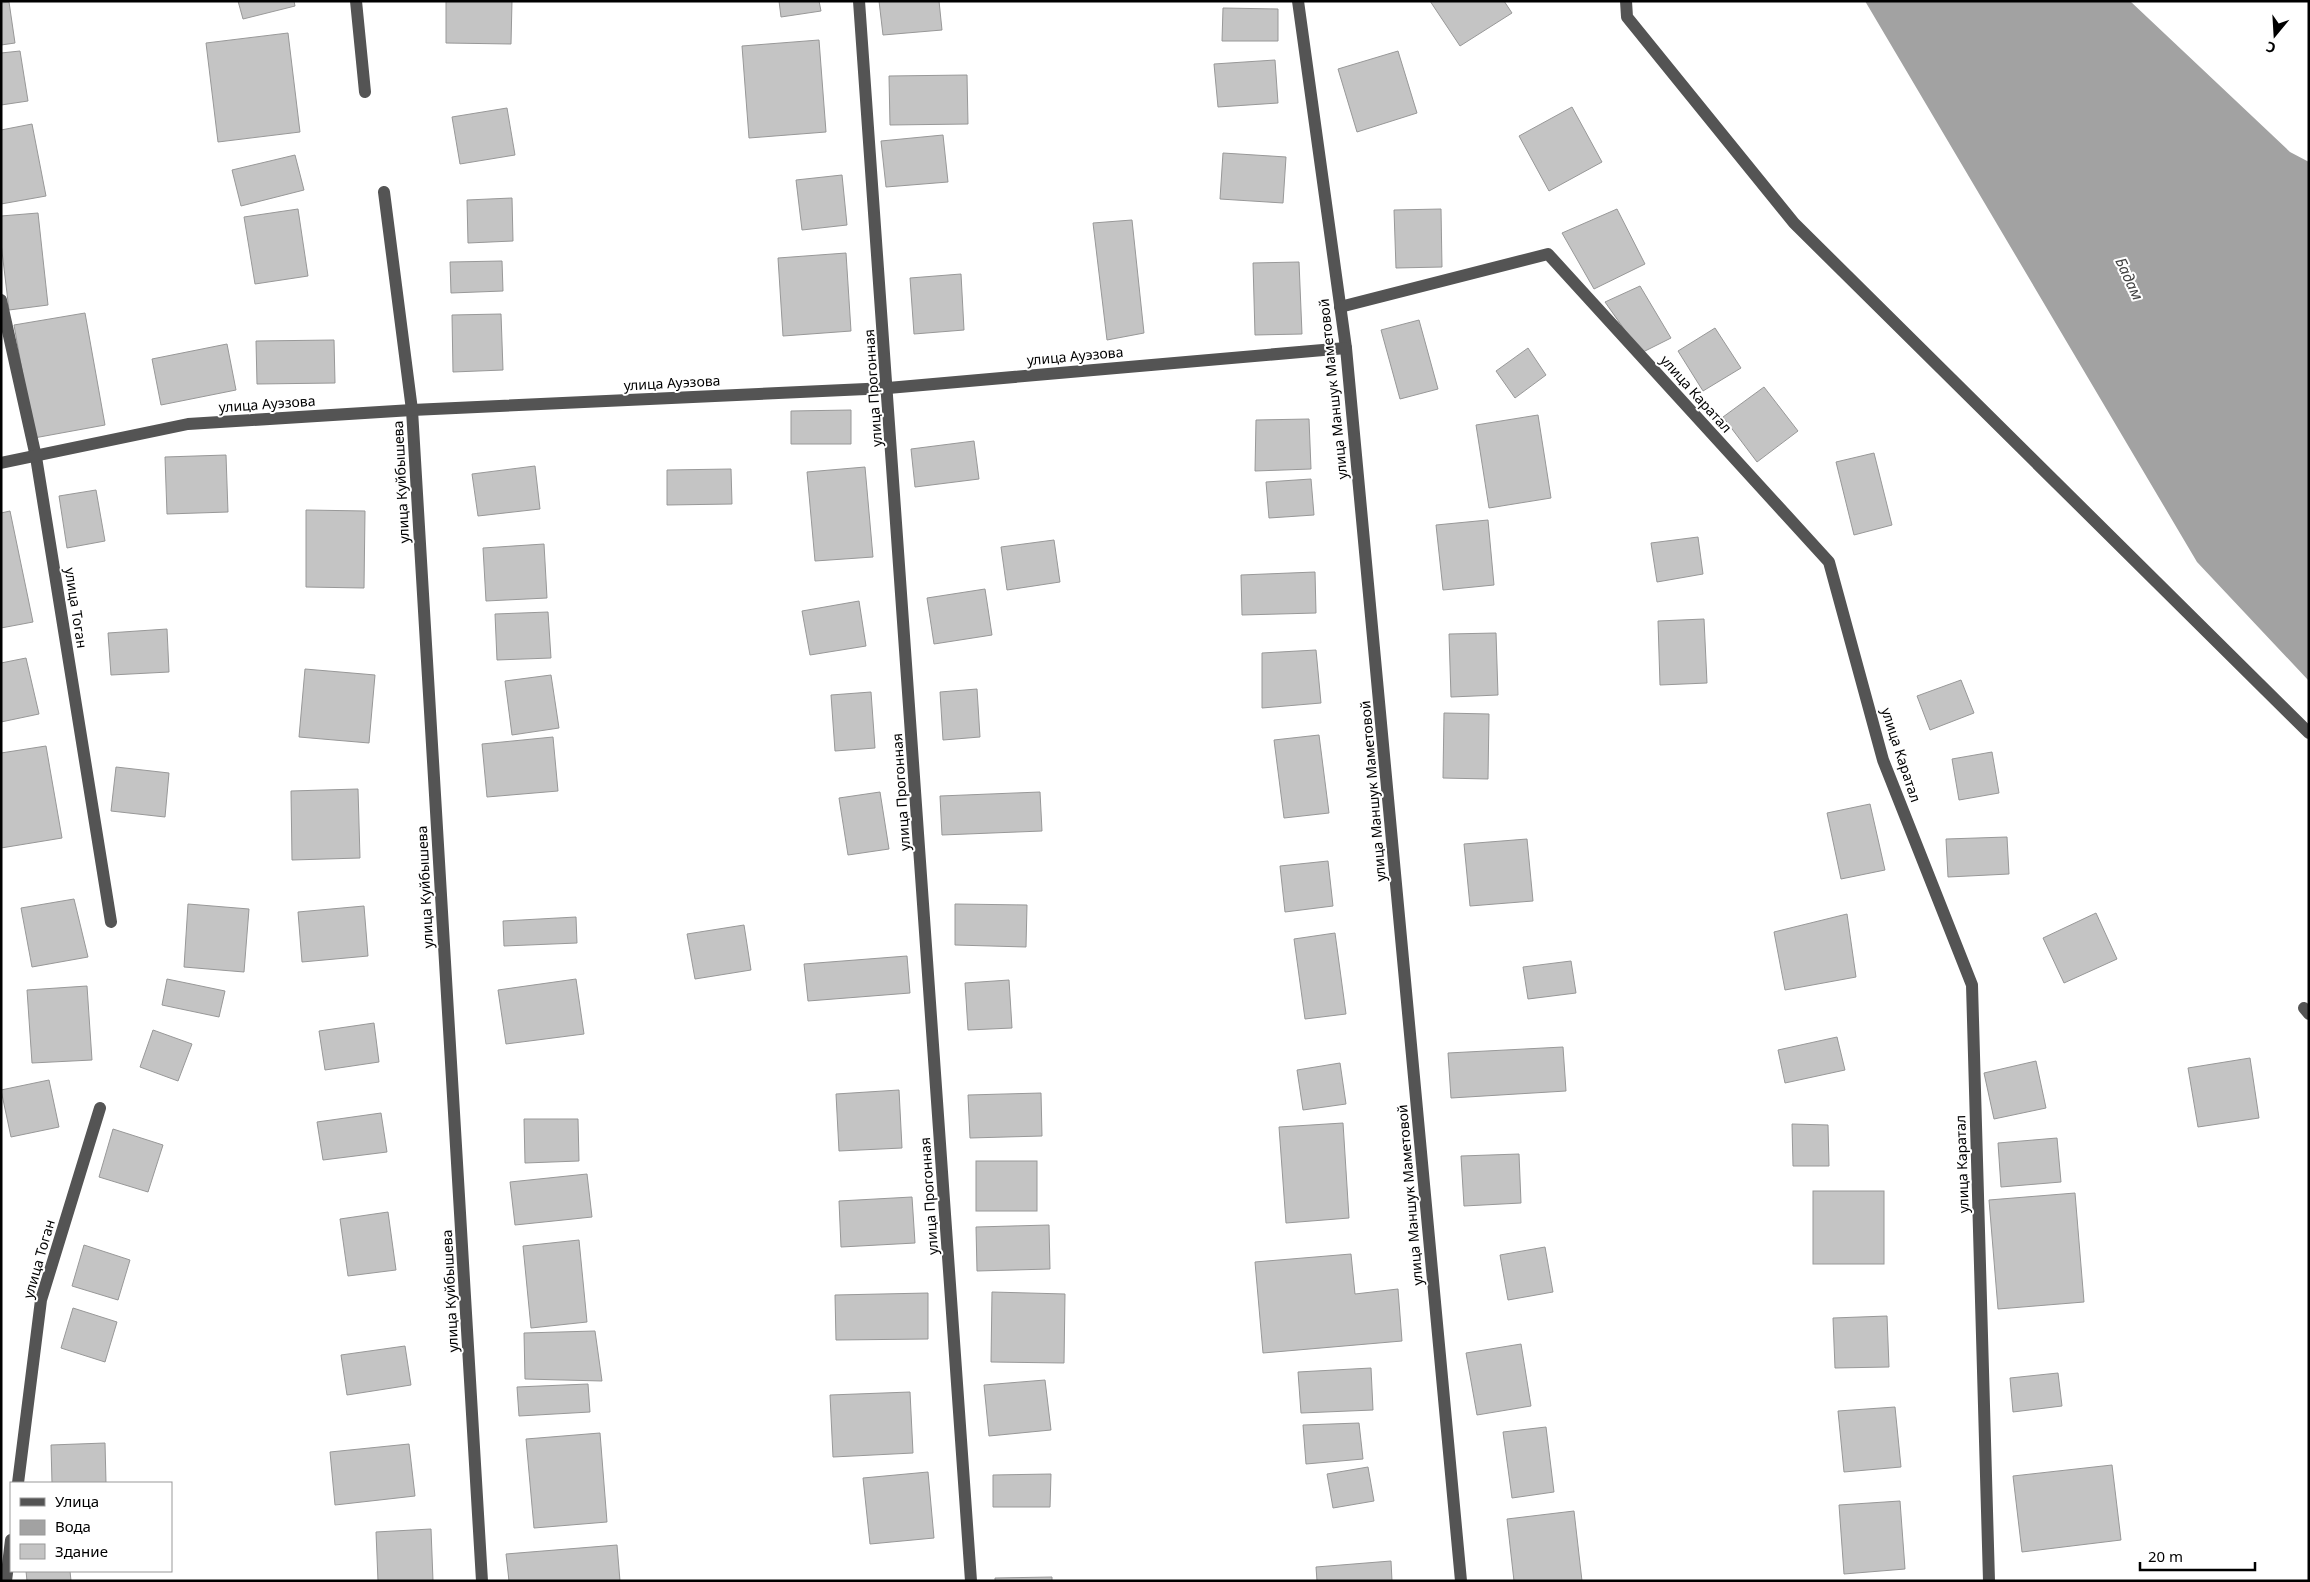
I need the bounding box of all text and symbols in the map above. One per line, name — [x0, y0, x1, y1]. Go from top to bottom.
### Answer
north arrow — [2250, 10, 2300, 60]
text: С — [2264, 37, 2278, 58]
water label: Бадам — [2111, 254, 2148, 303]
street label: улица Маншук Маметовой — [1314, 298, 1351, 480]
street label: улица Прогонная — [859, 329, 886, 447]
street label: улица Ауэзова — [1026, 342, 1124, 369]
street label: улица Каратал — [1656, 351, 1736, 437]
street label: улица Ауэзова — [623, 370, 721, 395]
street label: улица Ауэзова — [218, 391, 316, 416]
street label: улица Куйбышева — [388, 420, 413, 544]
street label: улица Тоган — [61, 566, 92, 650]
street label: улица Маншук Маметовой — [1355, 700, 1390, 882]
street label: улица Каратал — [1877, 705, 1926, 805]
street label: улица Прогонная — [887, 733, 914, 851]
street label: улица Куйбышева — [412, 825, 437, 949]
street label: улица Маншук Маметовой — [1392, 1104, 1427, 1286]
street label: улица Каратал — [1950, 1115, 1973, 1214]
street label: улица Прогонная — [915, 1137, 942, 1255]
street label: улица Тоган — [18, 1217, 59, 1301]
street label: улица Куйбышева — [437, 1229, 462, 1353]
legend — [10, 1482, 172, 1572]
text: Улица — [55, 1491, 99, 1511]
text: Вода — [55, 1516, 91, 1536]
scale bar — [2140, 1540, 2255, 1572]
text: Здание — [55, 1541, 108, 1561]
text: 20 m — [2148, 1546, 2183, 1566]

